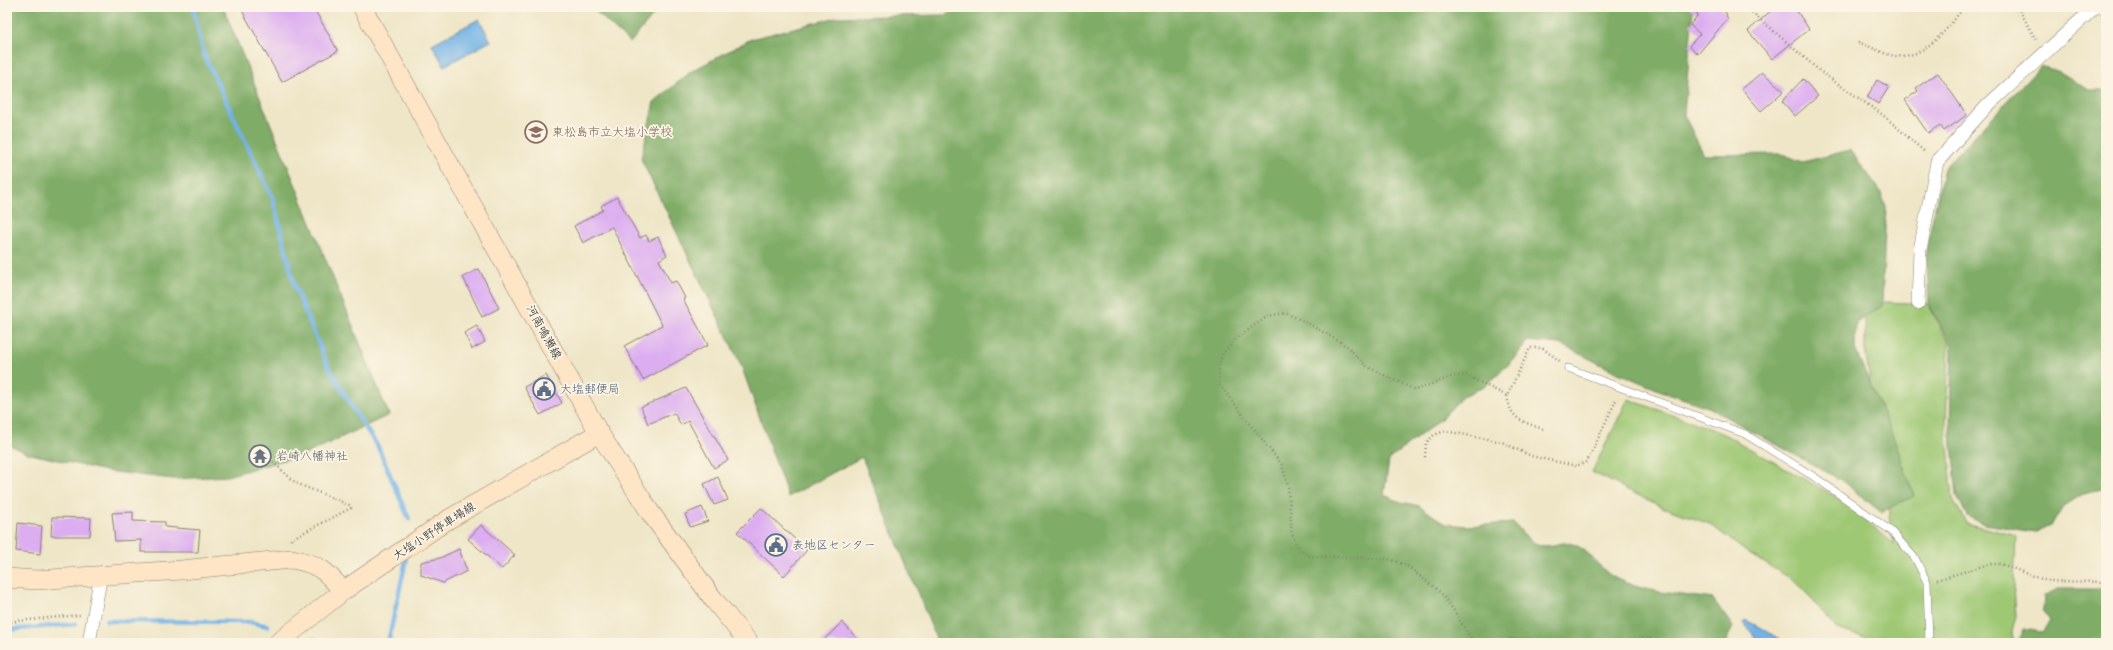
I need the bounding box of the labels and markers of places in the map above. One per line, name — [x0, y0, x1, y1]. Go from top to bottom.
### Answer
school or university icon: 東松島市立大塩小学校 — [523, 119, 549, 145]
place label: 東松島市立大塩小学校 — [552, 123, 672, 139]
public building icon: 大塩郵便局 — [531, 376, 557, 402]
place label: 大塩郵便局 — [560, 380, 620, 396]
temple icon: 岩崎八幡神社 — [247, 443, 273, 469]
place label: 岩崎八幡神社 — [276, 447, 348, 463]
public building icon: 表地区センター — [763, 532, 789, 558]
place label: 表地区センター — [792, 536, 876, 552]

